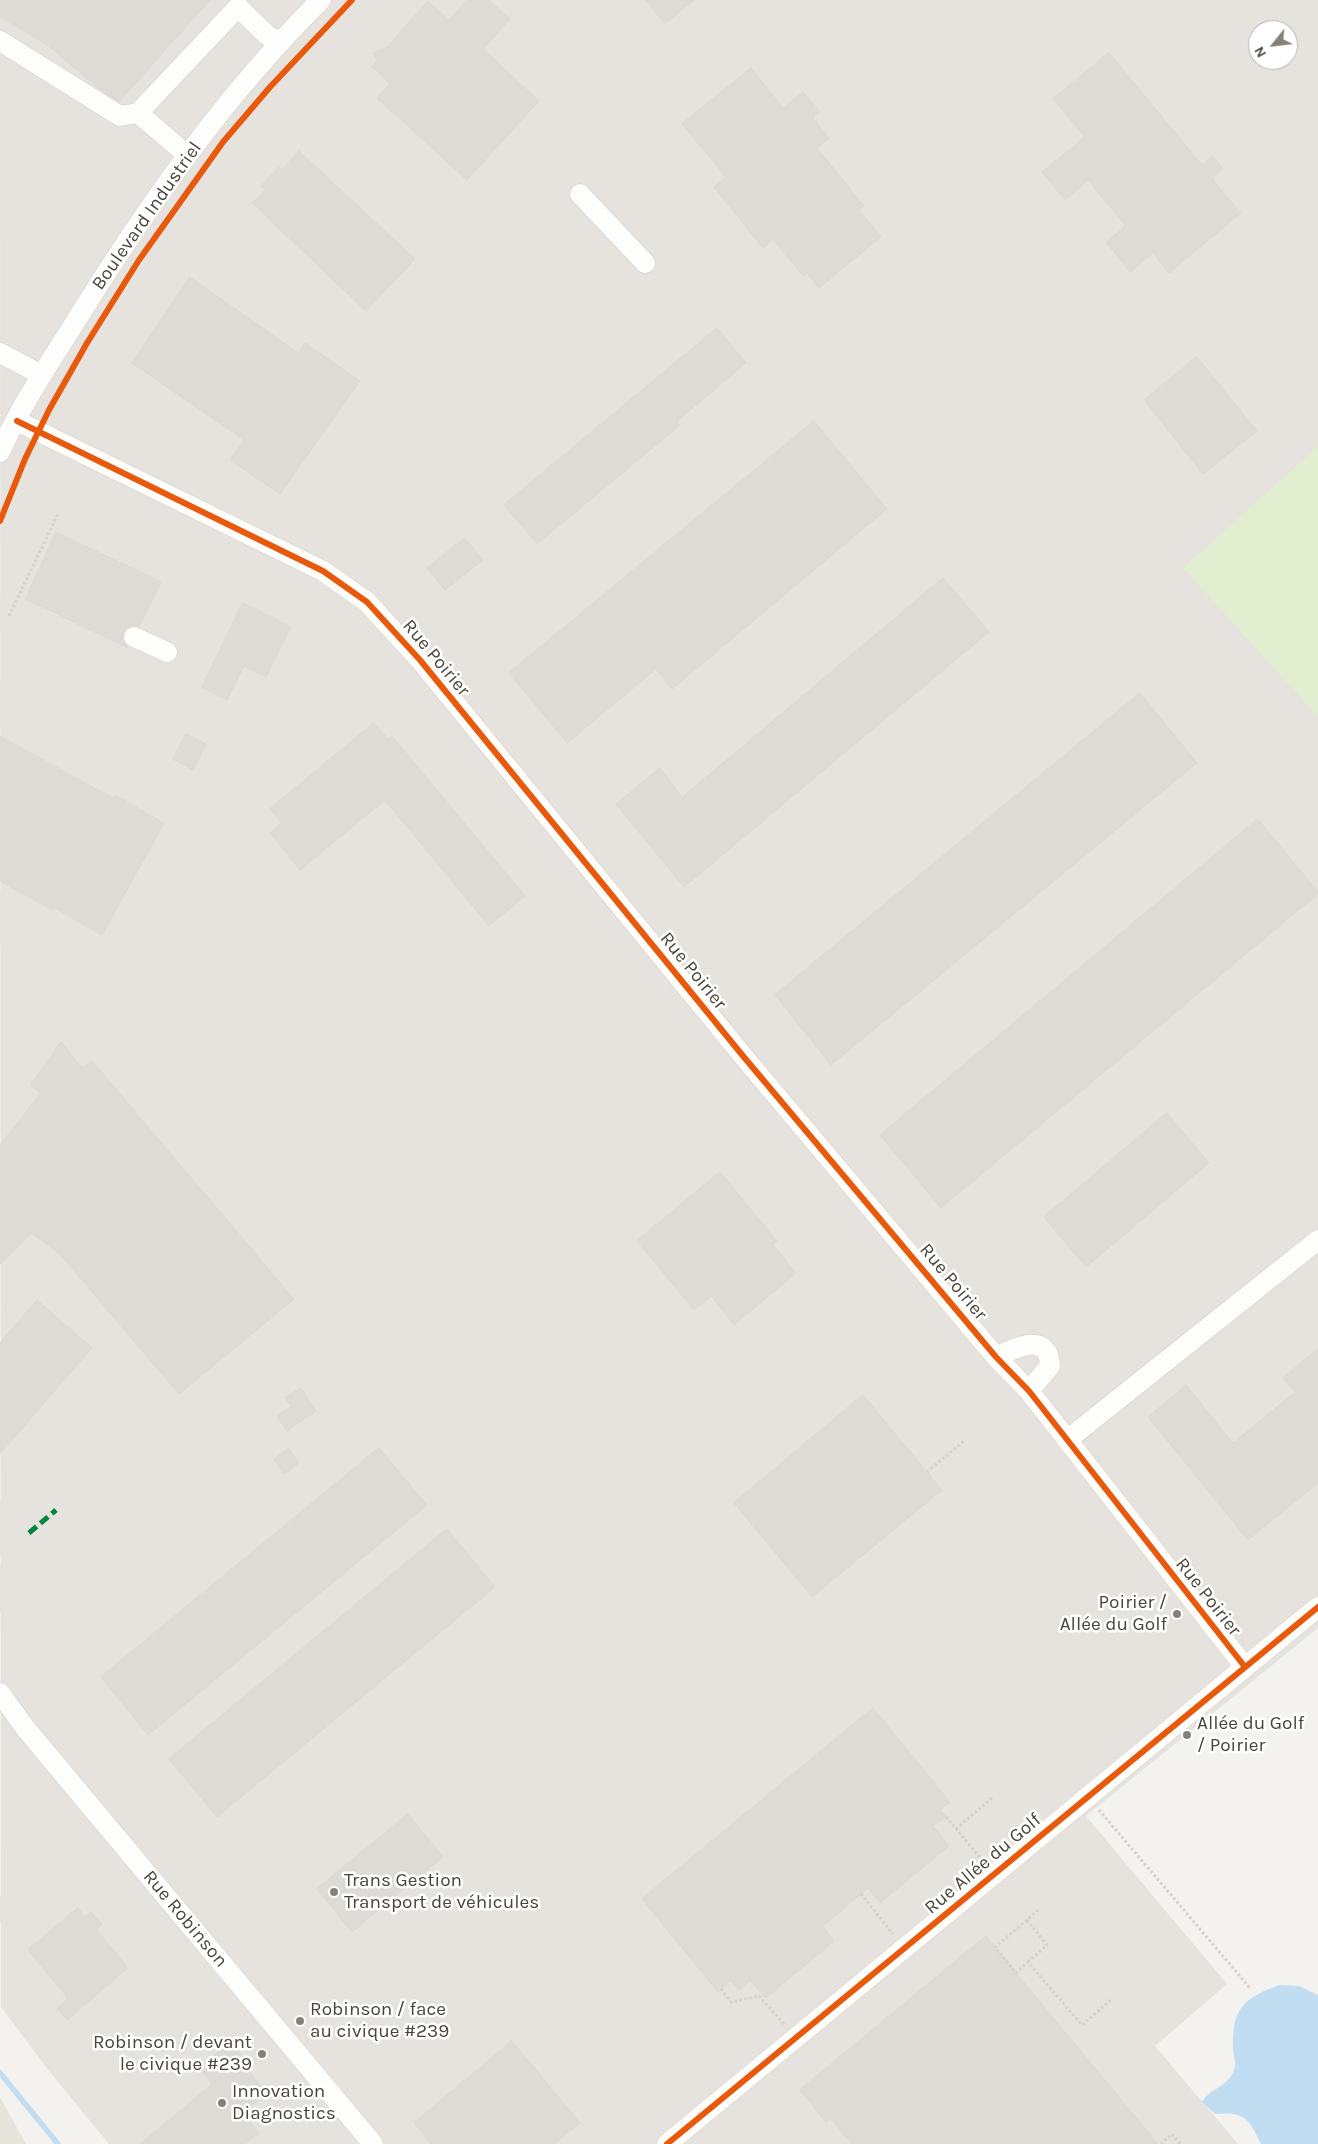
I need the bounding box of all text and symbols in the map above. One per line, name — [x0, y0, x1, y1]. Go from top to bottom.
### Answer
north arrow — [1248, 20, 1298, 70]
text: N — [1250, 44, 1270, 61]
street label: Boulevard Industriel — [87, 137, 207, 295]
street label: Rue Poirier — [397, 615, 475, 701]
street label: Rue Poirier — [655, 928, 731, 1014]
street label: Rue Poirier — [914, 1239, 992, 1325]
street label: Rue Poirier — [1170, 1553, 1246, 1641]
place label: Poirier / Allée du Golf — [1060, 1592, 1167, 1636]
marker: Poirier / Allée du Golf — [1171, 1608, 1183, 1620]
place label: Allée du Golf / Poirier — [1197, 1713, 1304, 1757]
marker: Allée du Golf / Poirier — [1181, 1729, 1193, 1741]
street label: Rue Allée du Golf — [920, 1809, 1046, 1919]
street label: Rue Robinson — [138, 1866, 232, 1972]
place label: Trans Gestion Transport de véhicules — [344, 1870, 539, 1914]
marker: Trans Gestion Transport de véhicules — [328, 1886, 340, 1898]
place label: Robinson / face au civique #239 — [310, 1999, 449, 2043]
marker: Robinson / face au civique #239 — [294, 2015, 306, 2027]
place label: Robinson / devant le civique #239 — [93, 2032, 252, 2076]
marker: Robinson / devant le civique #239 — [256, 2048, 268, 2060]
place label: Innovation Diagnostics — [232, 2081, 336, 2125]
marker: Innovation Diagnostics — [216, 2097, 228, 2109]

